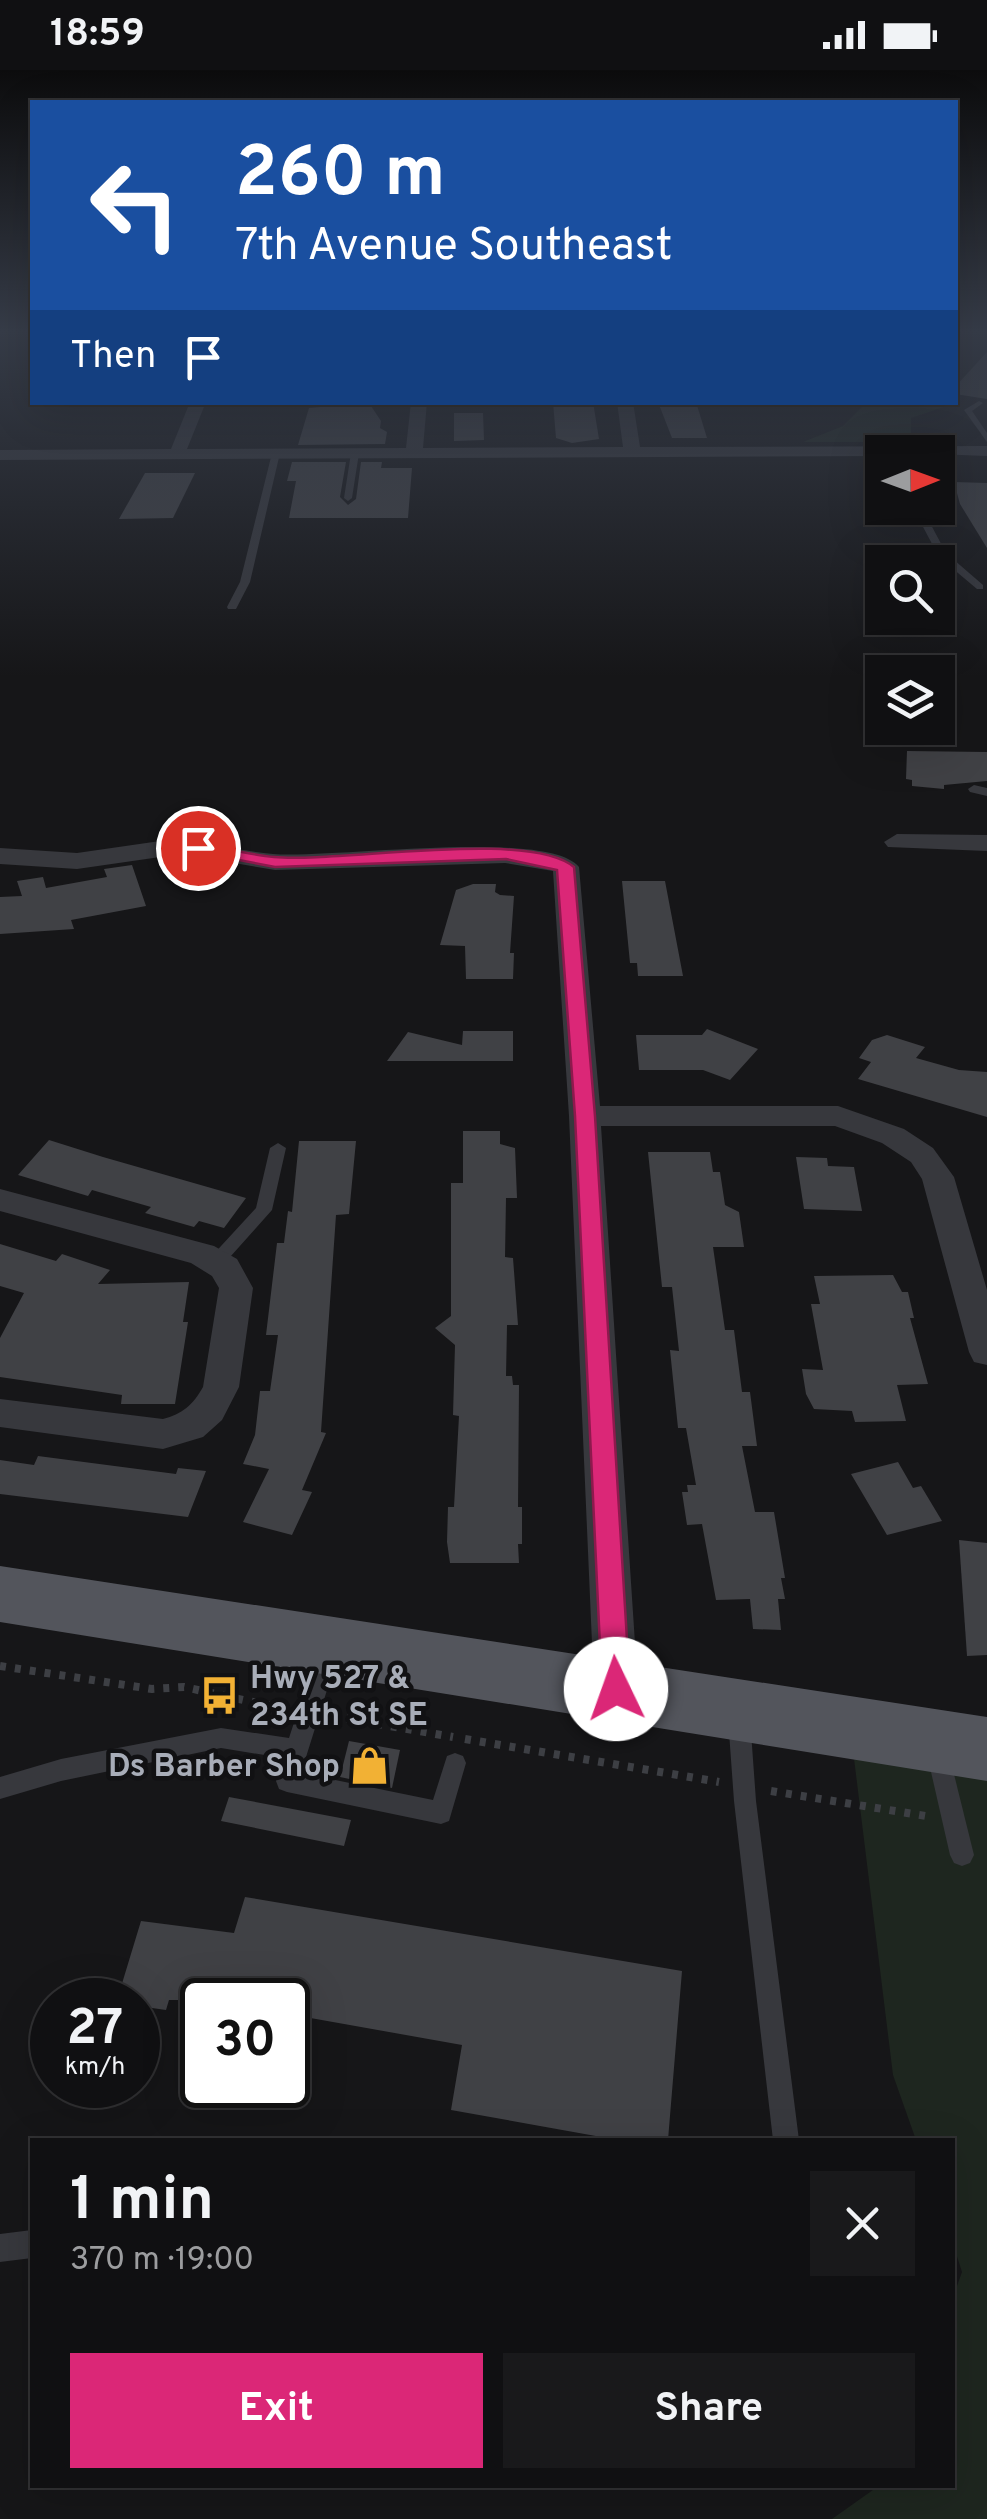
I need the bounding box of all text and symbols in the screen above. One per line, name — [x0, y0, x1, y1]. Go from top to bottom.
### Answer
text: 18:59 — [50, 11, 145, 60]
text: 260 m — [235, 132, 446, 221]
icon: left — [70, 140, 200, 270]
text: 7th Avenue Southeast — [235, 219, 672, 276]
icon: arrive — [176, 330, 231, 385]
text: Then — [70, 333, 156, 382]
north arrow — [865, 435, 955, 525]
map controls — [865, 435, 955, 745]
button: search — [865, 545, 955, 635]
button: layers — [865, 655, 955, 745]
pin — [156, 806, 241, 891]
icon: arrive — [171, 821, 226, 876]
position arrow — [564, 1637, 668, 1741]
place label: Hwy 527 & 234th St SE — [250, 1660, 428, 1737]
bus stop icon: Hwy 527 & 234th St SE — [199, 1674, 241, 1716]
shop icon: Ds Barber Shop — [349, 1744, 391, 1786]
place label: Ds Barber Shop — [108, 1748, 340, 1788]
speed limit sign: 30 — [180, 1978, 310, 2108]
text: 27 — [67, 1999, 123, 2062]
text: km/h — [65, 2052, 125, 2084]
text: 1 min — [70, 2165, 214, 2241]
button: close — [810, 2171, 915, 2276]
text: 370 m · 19:00 — [70, 2241, 254, 2281]
button: Exit — [70, 2353, 483, 2468]
button: Share — [503, 2353, 915, 2468]

